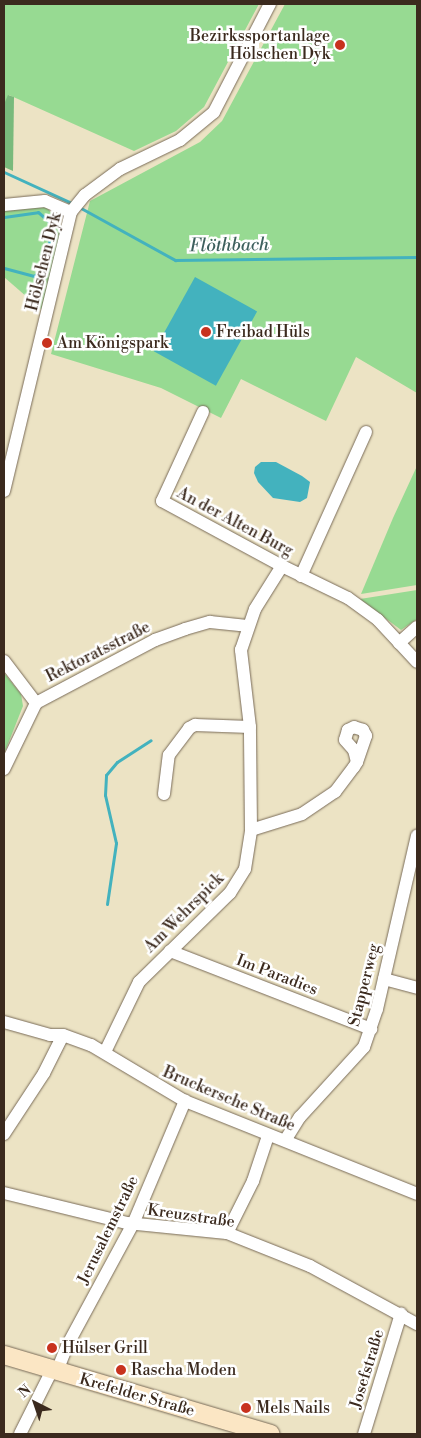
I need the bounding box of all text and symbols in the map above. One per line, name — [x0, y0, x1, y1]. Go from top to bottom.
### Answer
place label: Bezirkssportanlage Hölschen Dyk — [190, 26, 330, 64]
marker: Bezirkssportanlage Hölschen Dyk — [334, 39, 346, 51]
street label: Hölschen Dyk — [23, 211, 65, 313]
water label: Flöthbach — [189, 235, 269, 257]
place label: Freibad Hüls — [216, 322, 310, 342]
marker: Freibad Hüls — [200, 326, 212, 338]
place label: Am Königspark — [57, 333, 168, 353]
marker: Am Königspark — [41, 337, 53, 349]
street label: An der Alten Burg — [174, 483, 296, 561]
street label: Rektoratsstraße — [43, 618, 153, 686]
street label: Am Wehrspick — [140, 869, 228, 957]
street label: Stapperweg — [344, 942, 384, 1028]
street label: Im Paradies — [233, 951, 321, 999]
street label: Bruckersche Straße — [160, 1062, 298, 1136]
street label: Jerusalemstraße — [73, 1173, 143, 1287]
street label: Kreuzstraße — [146, 1200, 236, 1232]
street label: Josefstraße — [346, 1327, 388, 1411]
place label: Hülser Grill — [62, 1338, 148, 1358]
marker: Hülser Grill — [46, 1342, 58, 1354]
place label: Rascha Moden — [131, 1360, 236, 1380]
marker: Rascha Moden — [115, 1364, 127, 1376]
street label: Krefelder Straße — [77, 1369, 197, 1421]
north arrow — [10, 1378, 60, 1428]
text: N — [15, 1381, 35, 1402]
place label: Mels Nails — [256, 1398, 330, 1418]
marker: Mels Nails — [240, 1402, 252, 1414]

